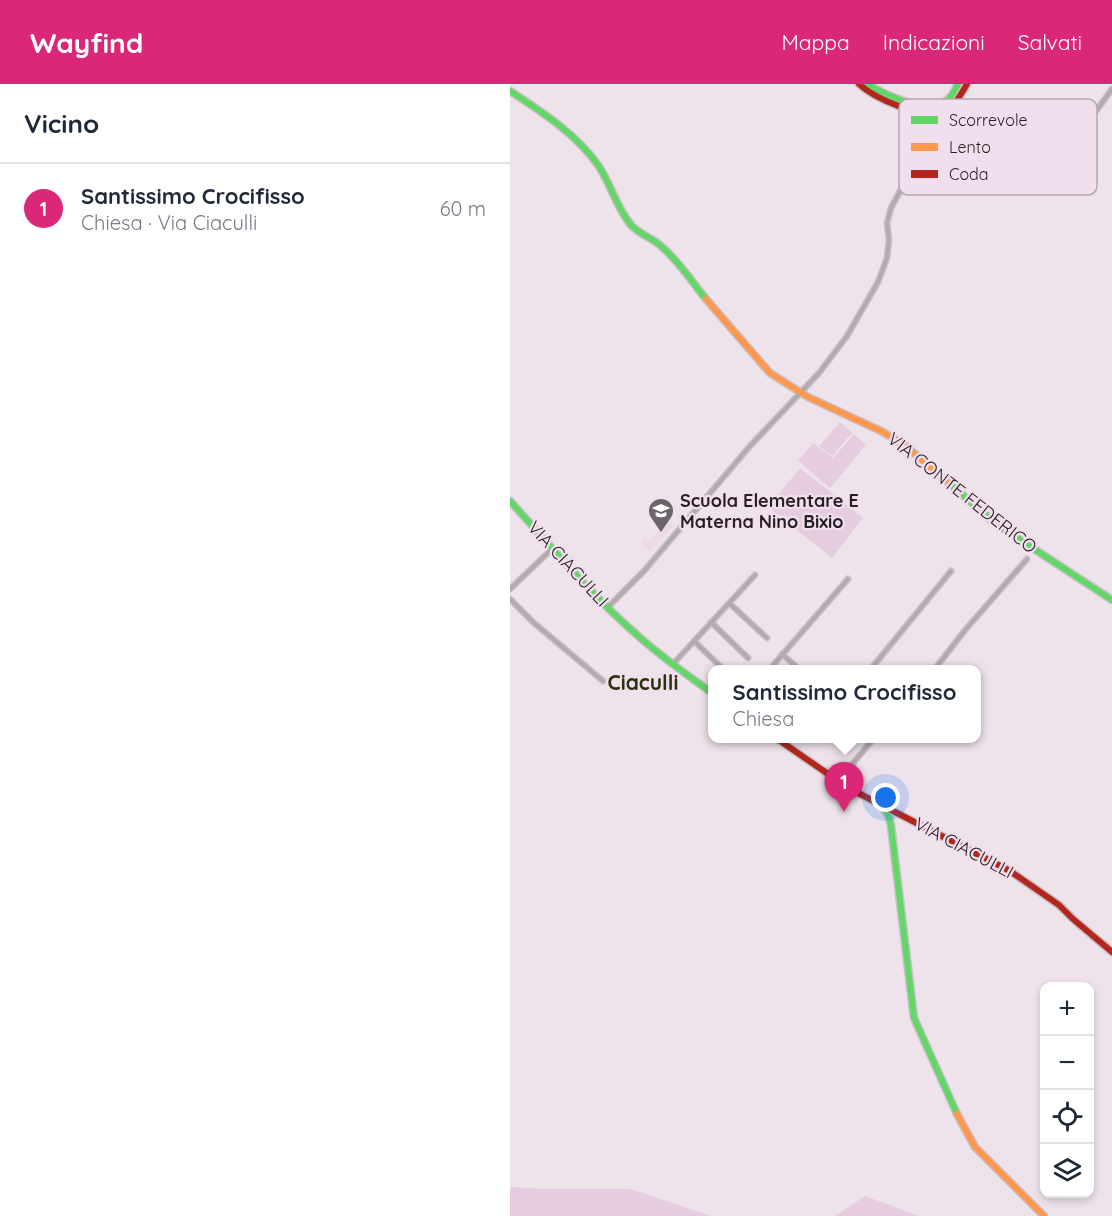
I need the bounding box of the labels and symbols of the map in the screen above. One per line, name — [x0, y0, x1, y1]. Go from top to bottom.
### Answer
legend — [899, 99, 1097, 195]
text: Scorrevole — [949, 110, 1027, 130]
text: Lento — [949, 137, 991, 157]
text: Coda — [949, 164, 989, 184]
street label: VIA CONTE FEDERICO — [883, 427, 1042, 558]
place label: Scuola Elementare E Materna Nino Bixio — [680, 489, 859, 533]
school or university icon: Scuola Elementare E Materna Nino Bixio — [646, 496, 676, 534]
street label: VIA CIACULLI — [523, 516, 614, 611]
district label: Ciaculli — [608, 669, 678, 695]
pin: 1 — [824, 762, 864, 812]
your location — [871, 783, 900, 812]
street label: VIA CIACULLI — [911, 812, 1018, 883]

